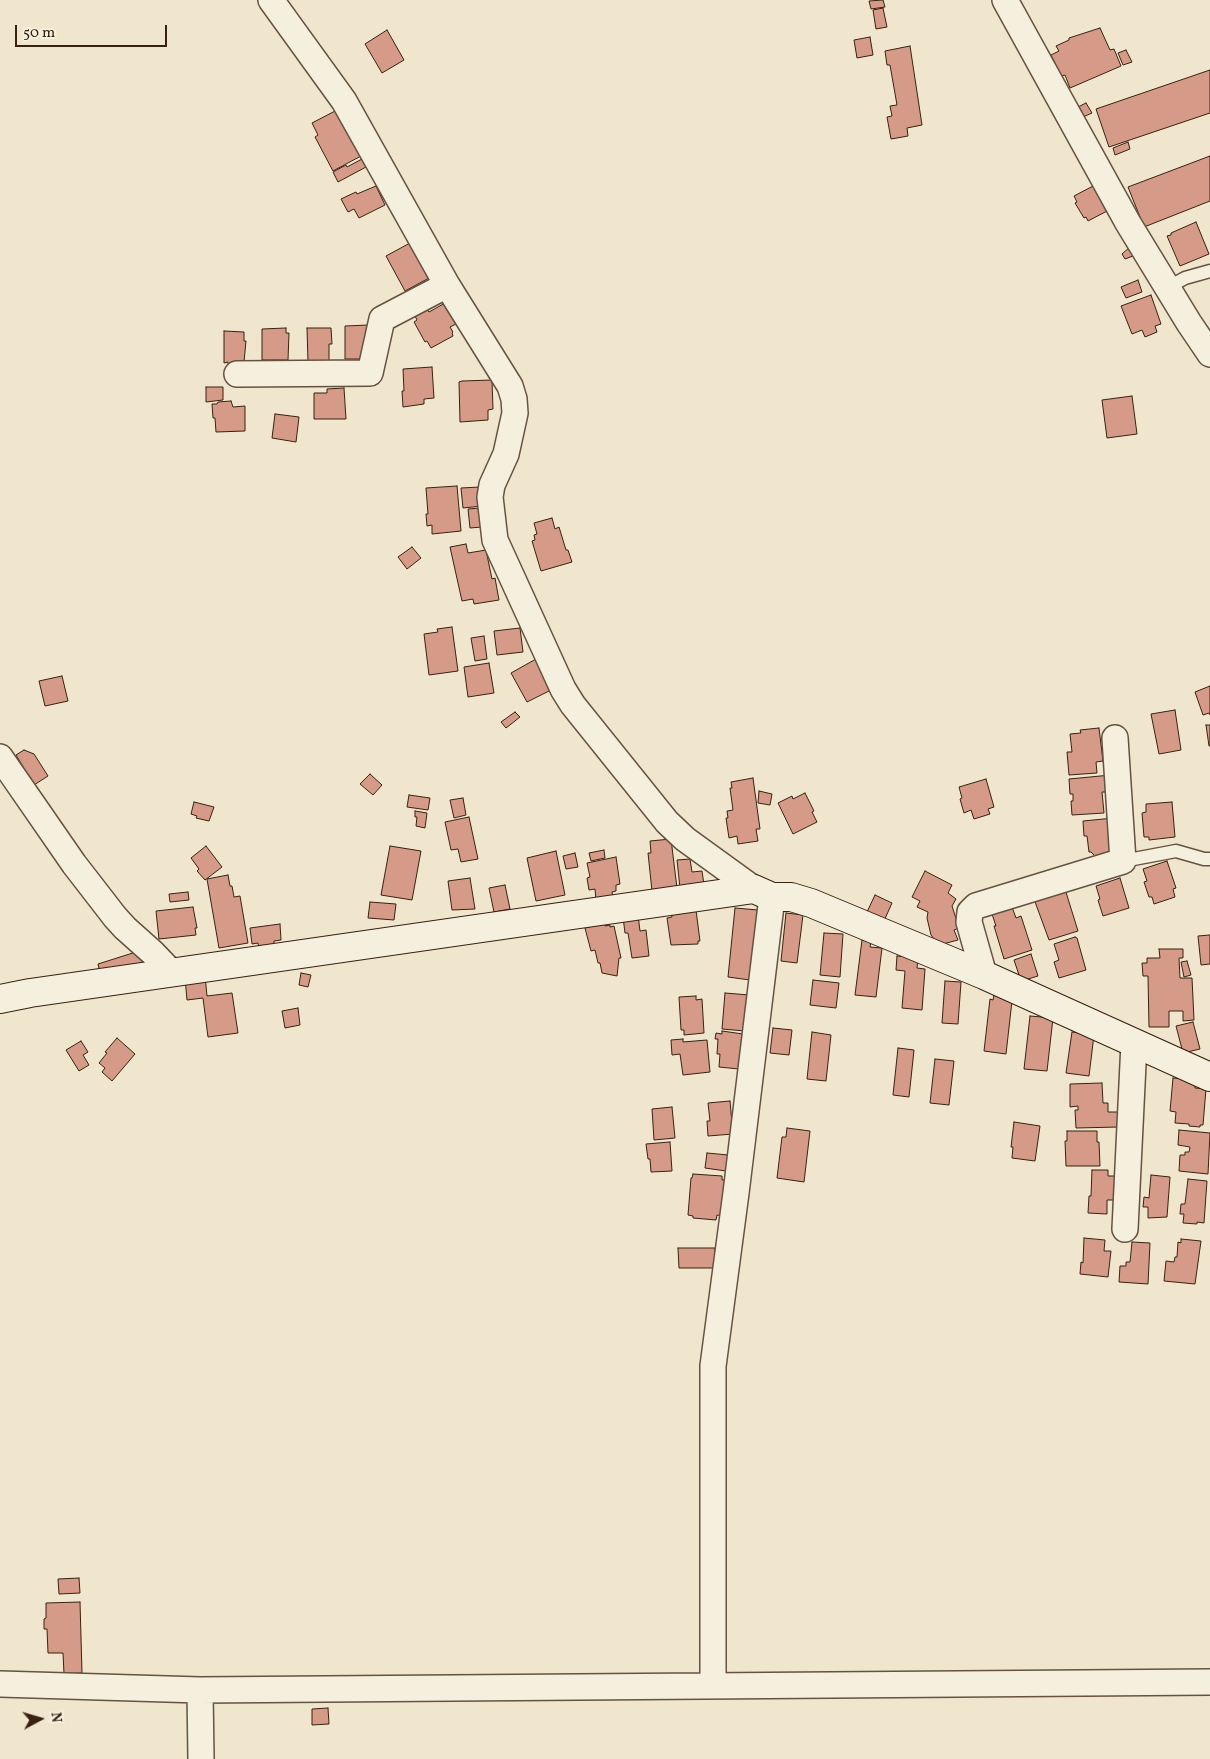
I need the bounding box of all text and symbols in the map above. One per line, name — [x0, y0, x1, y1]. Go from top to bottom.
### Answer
scale bar — [18, 15, 170, 47]
text: 50 m — [23, 23, 55, 44]
north arrow — [15, 1694, 65, 1744]
text: N — [45, 1711, 65, 1723]

